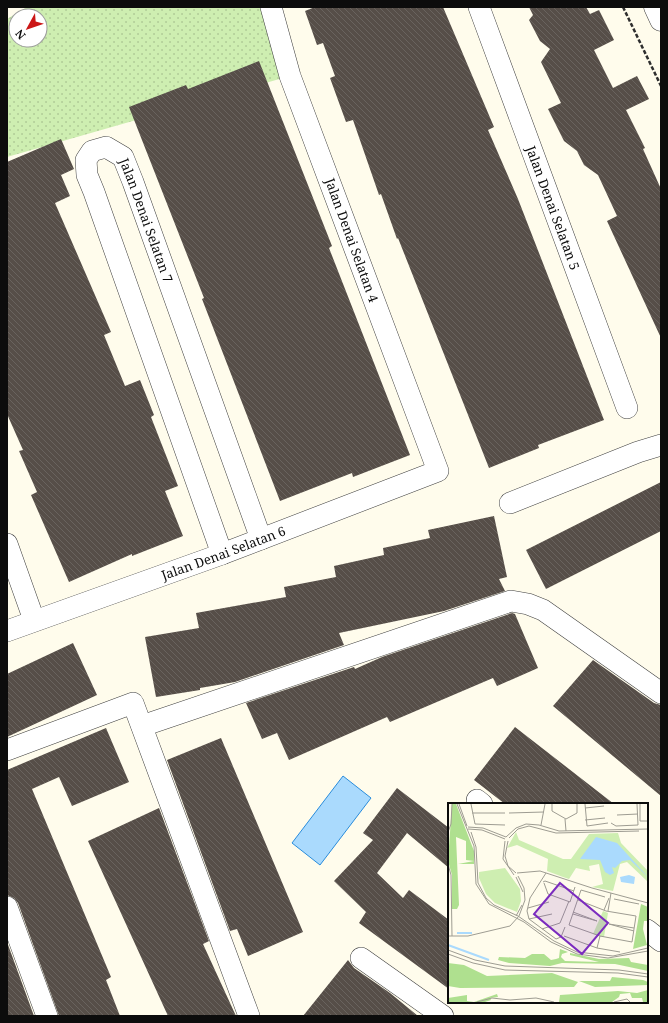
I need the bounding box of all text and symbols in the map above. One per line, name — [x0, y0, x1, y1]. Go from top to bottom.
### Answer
north arrow — [8, 8, 48, 48]
text: N — [11, 26, 28, 43]
street label: Jalan Denai Selatan 5 — [522, 142, 584, 272]
street label: Jalan Denai Selatan 7 — [115, 155, 177, 285]
street label: Jalan Denai Selatan 4 — [321, 174, 383, 305]
street label: Jalan Denai Selatan 6 — [158, 521, 288, 584]
inset map — [448, 803, 648, 1003]

